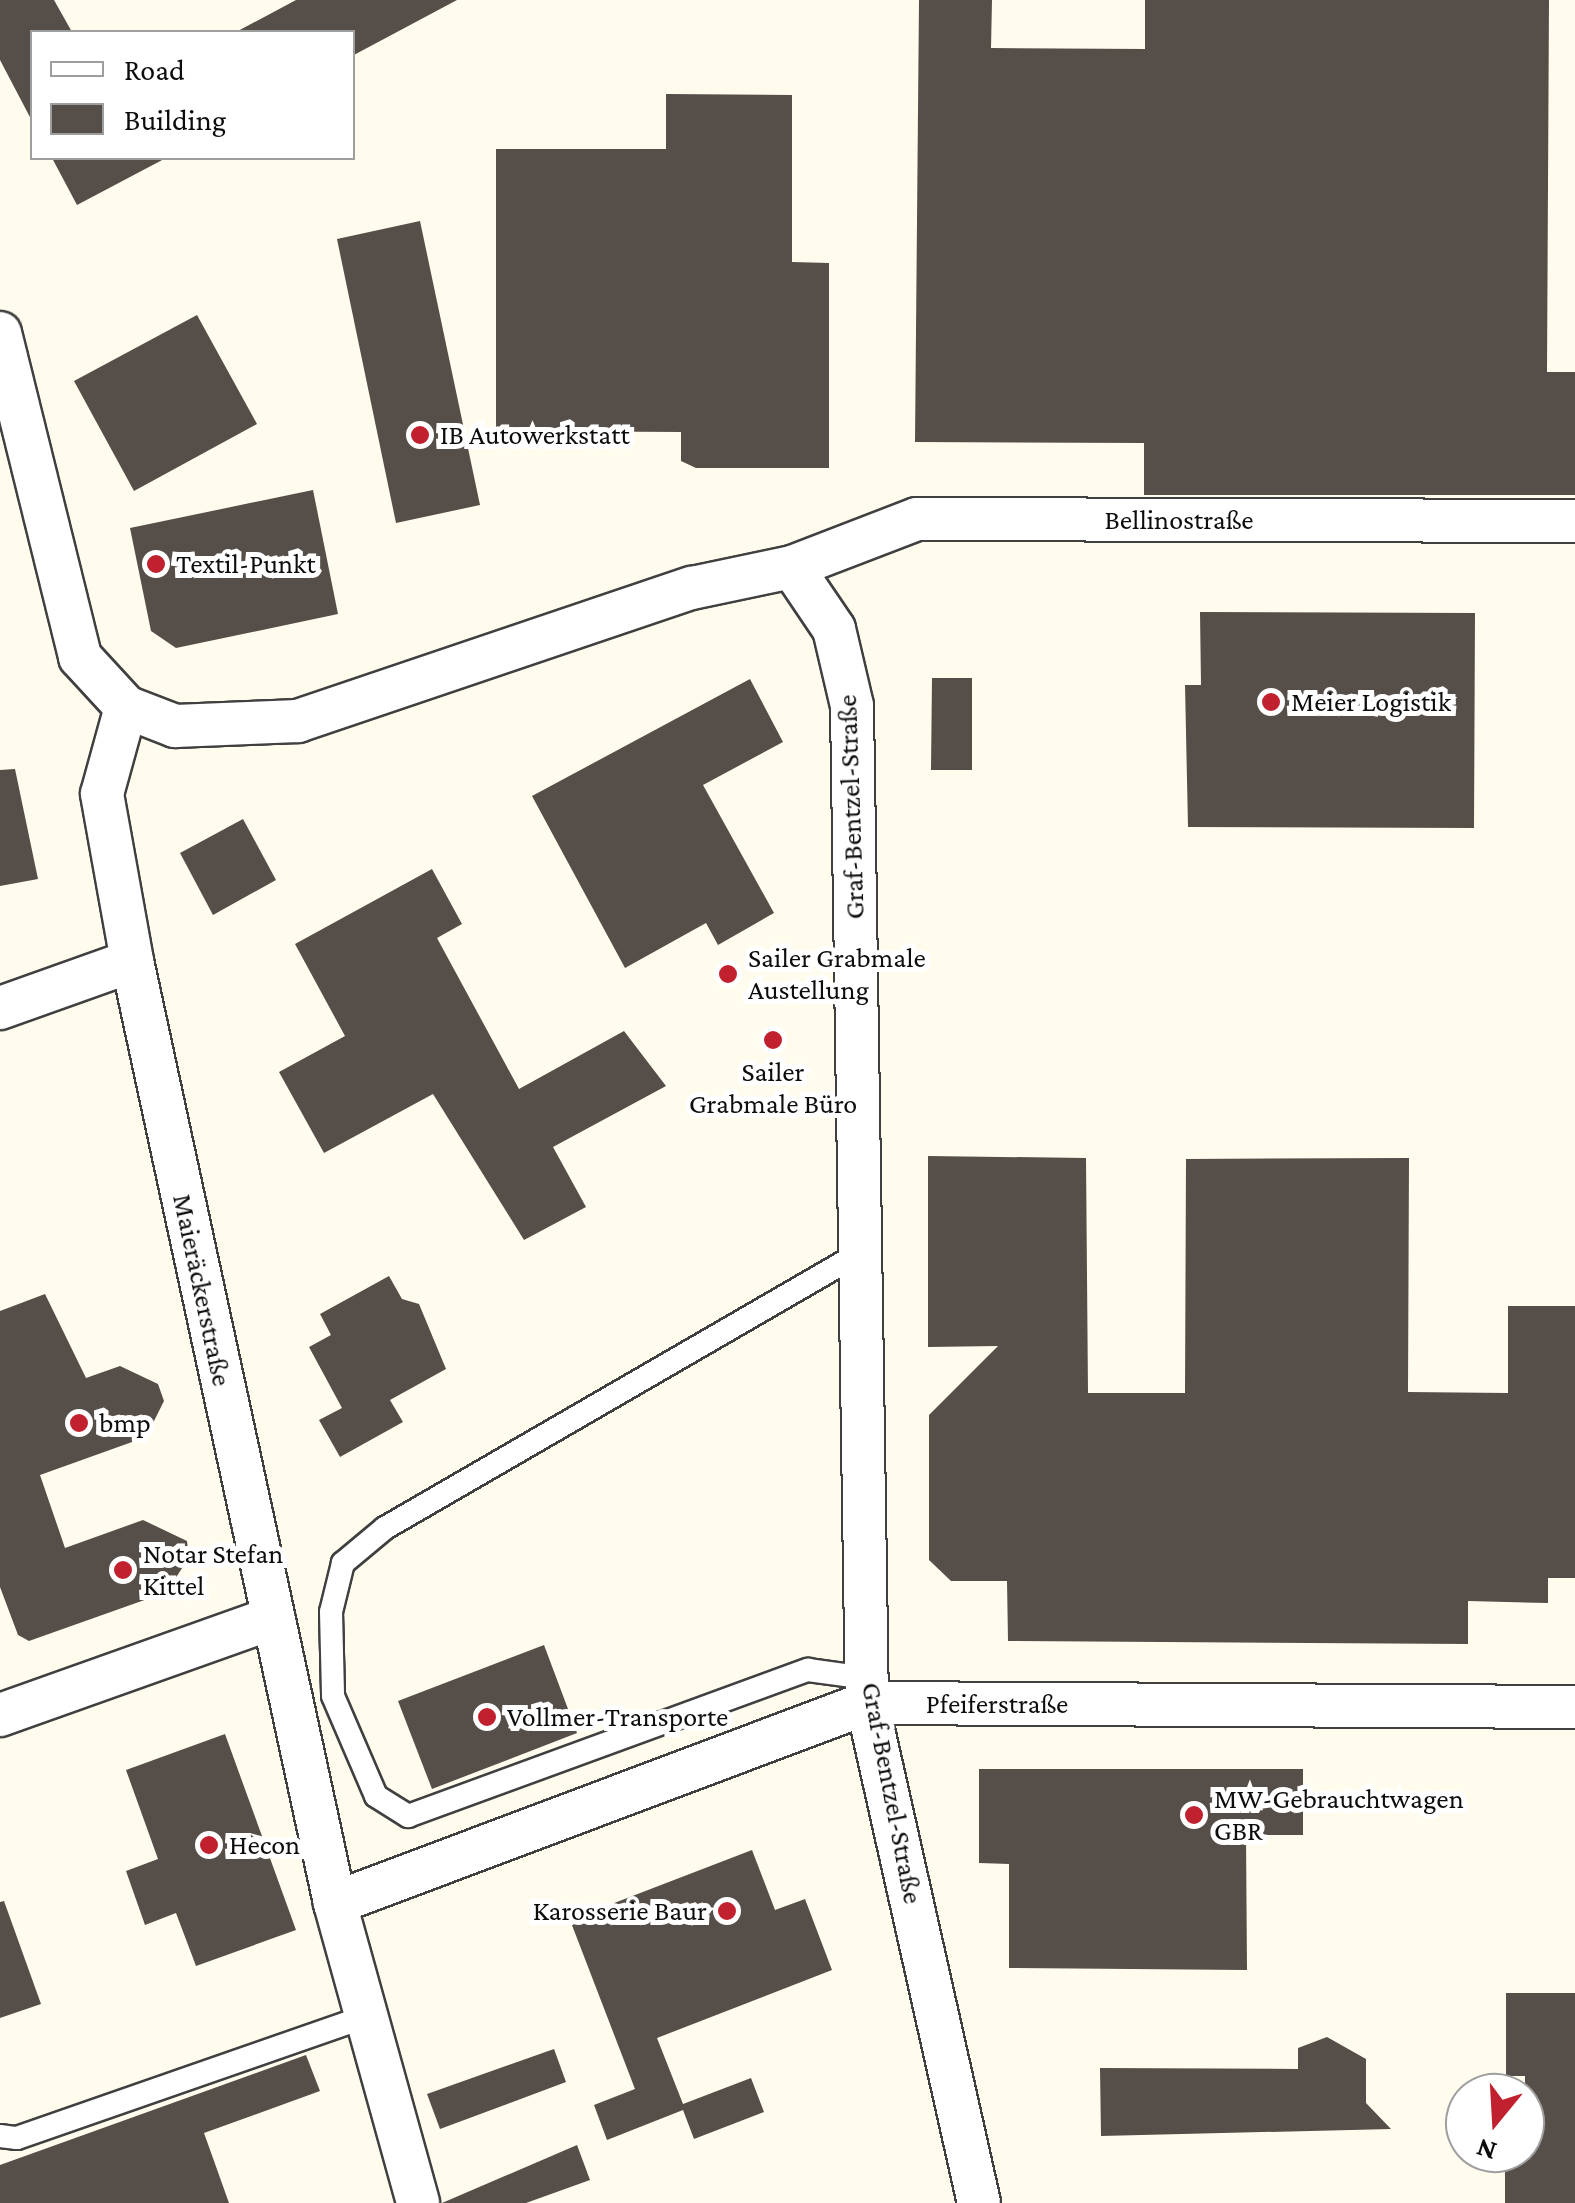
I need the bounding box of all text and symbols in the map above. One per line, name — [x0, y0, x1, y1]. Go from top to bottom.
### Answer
legend — [30, 30, 355, 160]
text: Road — [124, 53, 185, 86]
text: Building — [124, 103, 226, 136]
place label: IB Autowerkstatt — [440, 418, 630, 452]
marker: IB Autowerkstatt — [409, 424, 431, 446]
street label: Bellinostraße — [1104, 503, 1254, 537]
place label: Textil-Punkt — [176, 547, 316, 581]
marker: Textil-Punkt — [145, 553, 167, 575]
place label: Meier Logistik — [1291, 685, 1451, 719]
marker: Meier Logistik — [1260, 691, 1282, 713]
street label: Graf-Bentzel-Straße — [830, 694, 872, 920]
place label: Sailer Grabmale Austellung — [748, 941, 926, 1007]
marker: Sailer Grabmale Austellung — [717, 963, 739, 985]
marker: Sailer Grabmale Büro — [762, 1029, 784, 1051]
place label: Sailer Grabmale Büro — [689, 1055, 857, 1121]
street label: Maieräckerstraße — [165, 1191, 239, 1389]
place label: bmp — [99, 1406, 151, 1440]
marker: bmp — [68, 1412, 90, 1434]
place label: Notar Stefan Kittel — [143, 1537, 283, 1603]
marker: Notar Stefan Kittel — [112, 1559, 134, 1581]
street label: Graf-Bentzel-Straße — [854, 1680, 930, 1906]
street label: Pfeiferstraße — [926, 1687, 1068, 1721]
place label: Vollmer-Transporte — [507, 1700, 728, 1734]
marker: Vollmer-Transporte — [476, 1706, 498, 1728]
place label: MW-Gebrauchtwagen GBR — [1214, 1782, 1464, 1848]
marker: MW-Gebrauchtwagen GBR — [1183, 1804, 1205, 1826]
place label: Hecon — [229, 1828, 300, 1862]
marker: Hecon — [198, 1834, 220, 1856]
place label: Karosserie Baur — [533, 1894, 707, 1928]
marker: Karosserie Baur — [716, 1900, 738, 1922]
north arrow — [1445, 2073, 1545, 2173]
text: N — [1472, 2132, 1500, 2168]

